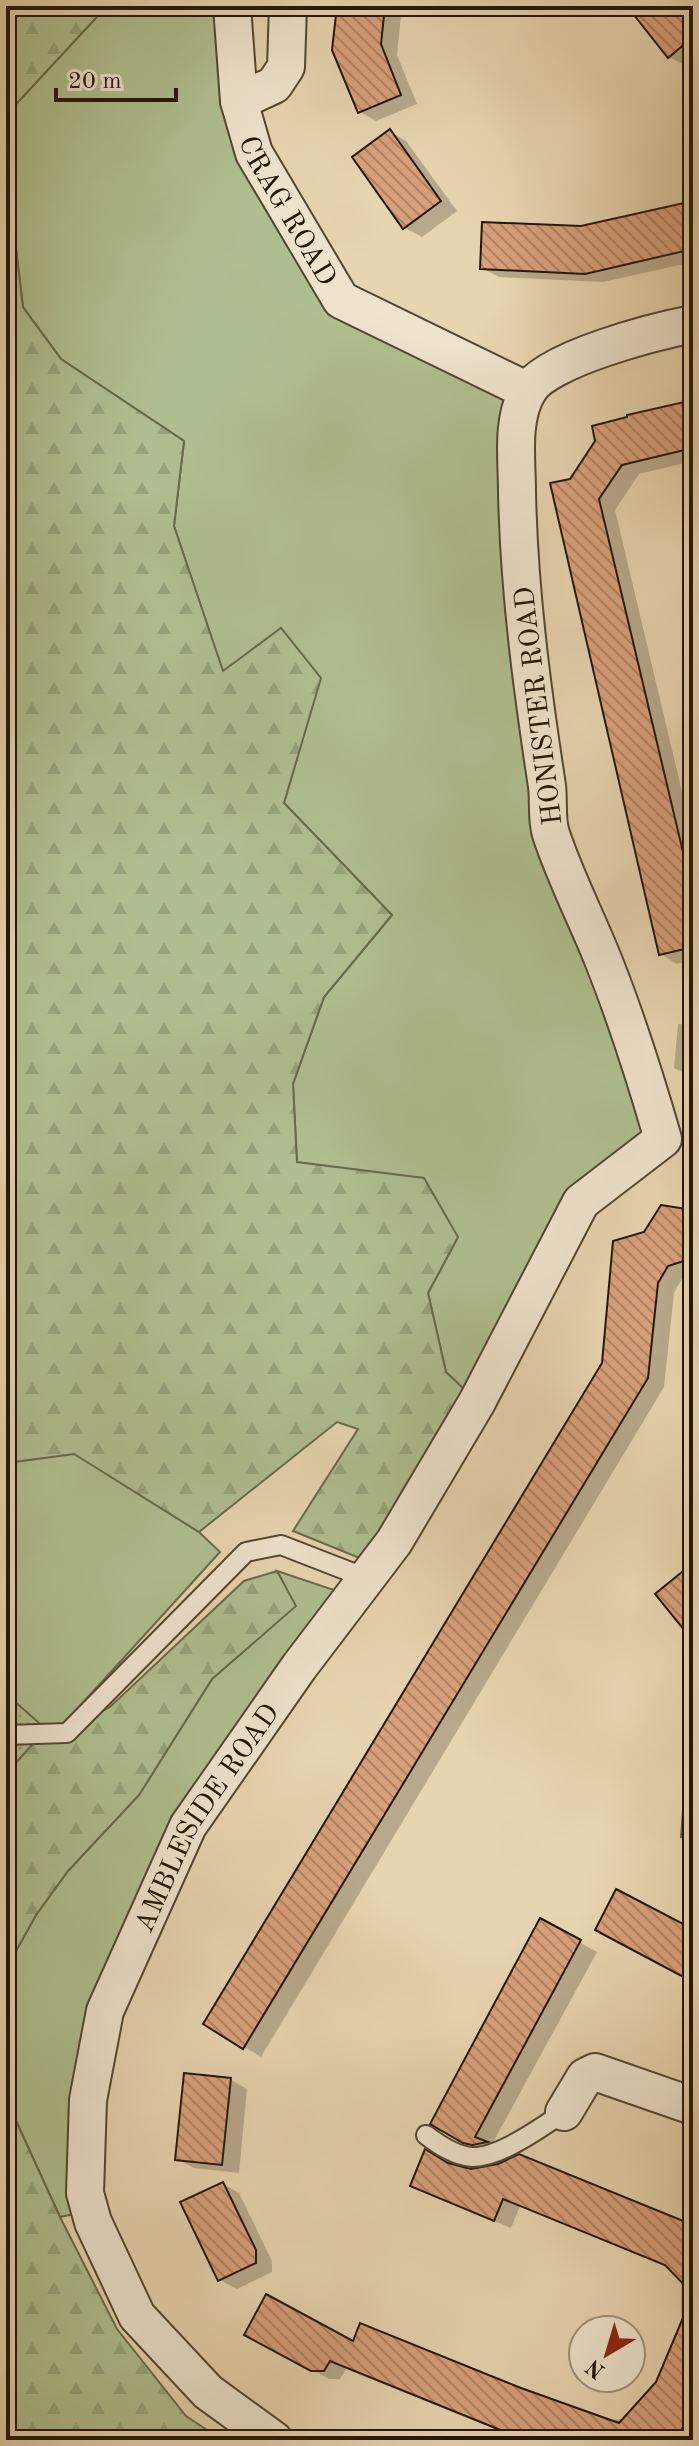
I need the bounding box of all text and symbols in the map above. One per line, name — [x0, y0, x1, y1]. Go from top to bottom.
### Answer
scale bar — [56, 52, 176, 102]
text: 20 m — [68, 70, 122, 94]
street label: CRAG ROAD — [233, 133, 340, 291]
street label: HONISTER ROAD — [511, 585, 568, 826]
street label: AMBLESIDE ROAD — [131, 1700, 286, 1937]
north arrow — [567, 2314, 647, 2394]
text: N — [582, 2354, 609, 2382]

